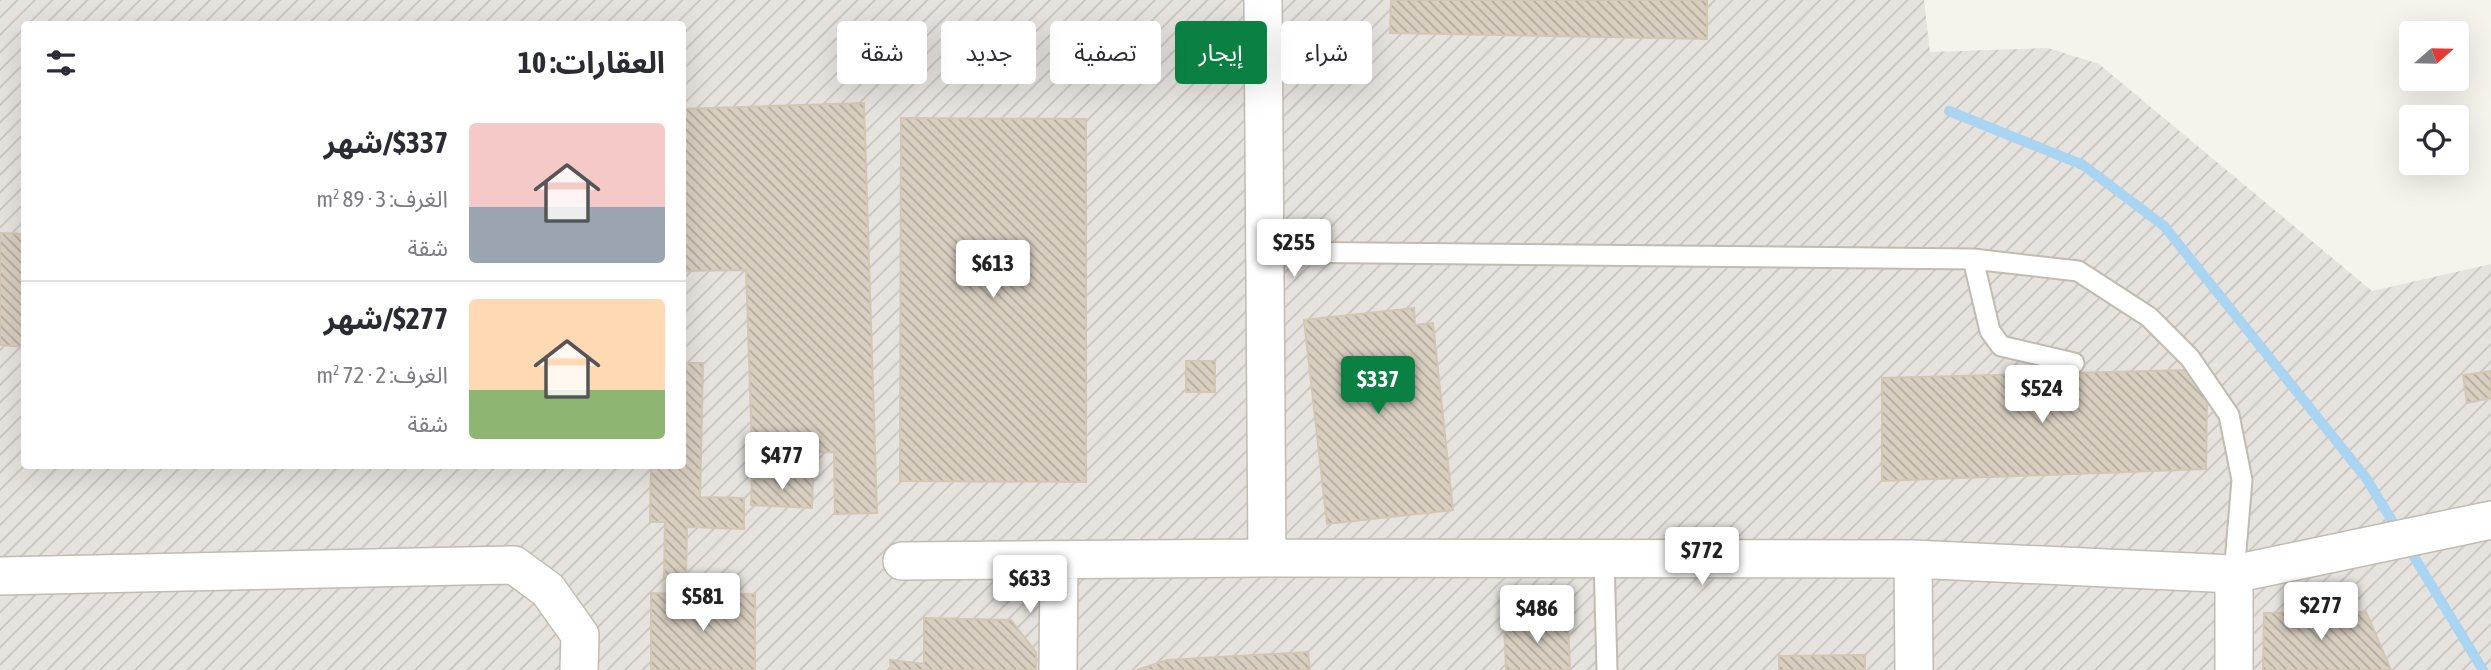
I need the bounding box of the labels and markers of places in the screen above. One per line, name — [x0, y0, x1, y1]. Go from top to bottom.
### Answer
pin: $255 — [1253, 219, 1335, 279]
pin: $613 — [952, 240, 1034, 300]
pin: $337 — [1337, 356, 1419, 416]
pin: $524 — [2001, 366, 2083, 425]
pin: $477 — [741, 433, 823, 492]
pin: $772 — [1661, 528, 1743, 587]
pin: $633 — [989, 556, 1071, 615]
pin: $581 — [662, 574, 744, 633]
pin: $277 — [2280, 582, 2362, 642]
pin: $486 — [1496, 586, 1578, 645]

